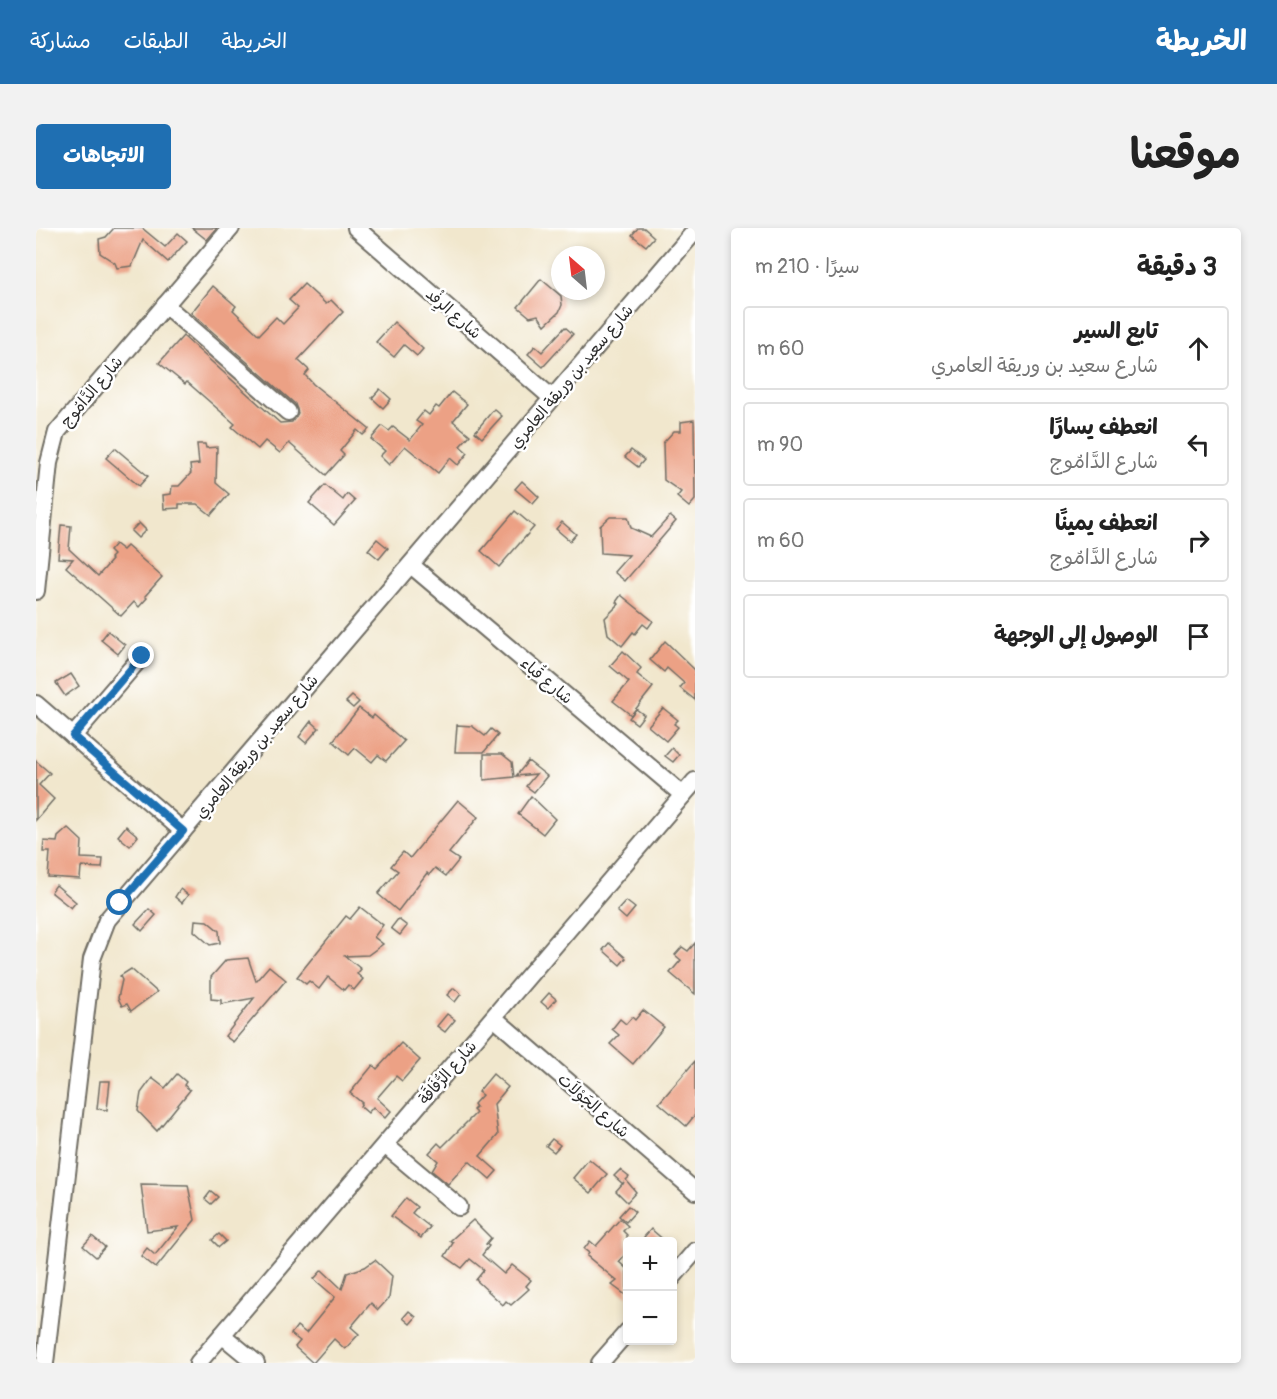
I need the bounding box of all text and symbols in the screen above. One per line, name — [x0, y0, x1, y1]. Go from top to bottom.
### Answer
text: الخريطة — [1156, 24, 1247, 59]
text: مشاركة — [30, 28, 91, 55]
text: الطبقات — [124, 28, 189, 55]
text: الخريطة — [222, 28, 287, 55]
button: الاتجاهات — [36, 124, 171, 189]
text: موقعنا — [1130, 129, 1241, 181]
north arrow — [551, 246, 605, 300]
text: 3 دقيقة — [1137, 251, 1217, 283]
text: سيرًا · 210 m — [755, 254, 860, 279]
street label: شارع الرِفْد — [421, 283, 486, 344]
street label: شارع سعيد بن وريقة العامري — [506, 301, 639, 453]
text: تابع السير — [1075, 317, 1158, 345]
icon: ahead — [1182, 332, 1215, 365]
text: 60 m — [757, 336, 804, 361]
street label: شارع الدَّامُوج — [56, 352, 128, 432]
text: شارع سعيد بن وريقة العامري — [931, 353, 1158, 378]
text: انعطف يسارًا — [1049, 413, 1158, 441]
icon: left — [1182, 428, 1215, 461]
text: 90 m — [757, 432, 803, 457]
text: شارع الدَّامُوج — [1050, 449, 1158, 474]
text: انعطف يمينًا — [1055, 509, 1158, 537]
icon: right — [1182, 524, 1215, 557]
text: 60 m — [757, 528, 804, 553]
text: شارع الدَّامُوج — [1050, 545, 1158, 570]
icon: arrive — [1182, 620, 1215, 653]
text: الوصول إلى الوجهة — [994, 621, 1158, 649]
route end — [128, 642, 154, 668]
street label: شارع قُباء — [515, 652, 578, 709]
street label: شارع سعيد بن وريقة العامري — [191, 671, 324, 823]
route start — [106, 889, 132, 915]
street label: شارع الرُّفَاقَة — [414, 1036, 482, 1109]
street label: شارع الجَوْلاَت — [553, 1069, 633, 1143]
map controls — [623, 1237, 677, 1345]
button: + — [623, 1237, 677, 1291]
button: − — [623, 1291, 677, 1345]

